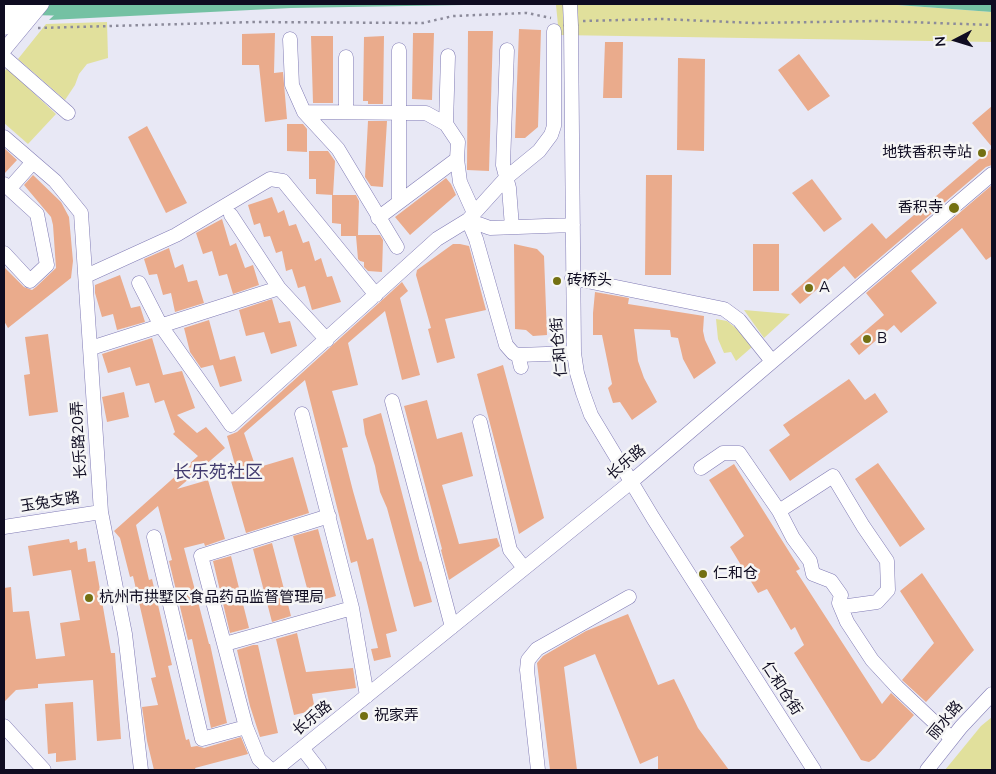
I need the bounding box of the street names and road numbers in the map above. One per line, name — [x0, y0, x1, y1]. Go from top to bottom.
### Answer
street label: 仁和仓街 — [548, 316, 572, 378]
street label: 长乐路20弄 — [69, 401, 91, 479]
street label: 长乐路 — [604, 442, 650, 484]
street label: 玉兔支路 — [19, 489, 81, 517]
street label: 仁和仓街 — [757, 659, 805, 719]
street label: 长乐路 — [290, 698, 336, 740]
street label: 丽水路 — [925, 698, 967, 744]

